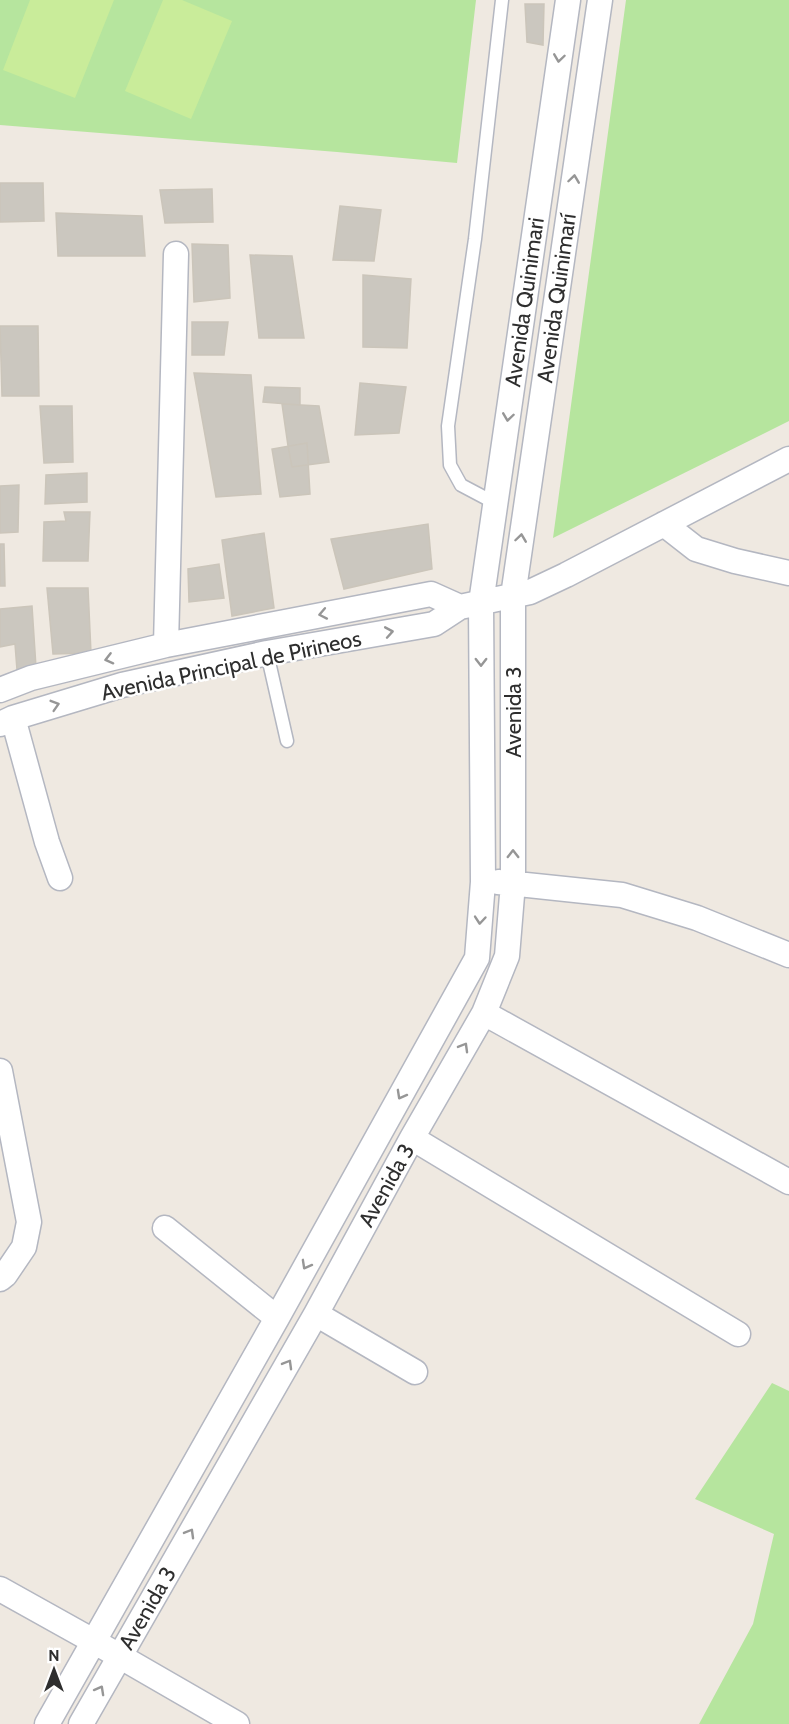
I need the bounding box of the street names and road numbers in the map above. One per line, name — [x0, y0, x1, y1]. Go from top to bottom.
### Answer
street label: Avenida Quinimarí — [531, 211, 582, 385]
street label: Avenida Quinimari — [499, 216, 550, 389]
street label: Avenida Principal de Pirineos — [99, 625, 364, 706]
street label: Avenida 3 — [500, 666, 527, 758]
street label: Avenida 3 — [353, 1139, 420, 1232]
street label: Avenida 3 — [113, 1562, 182, 1655]

